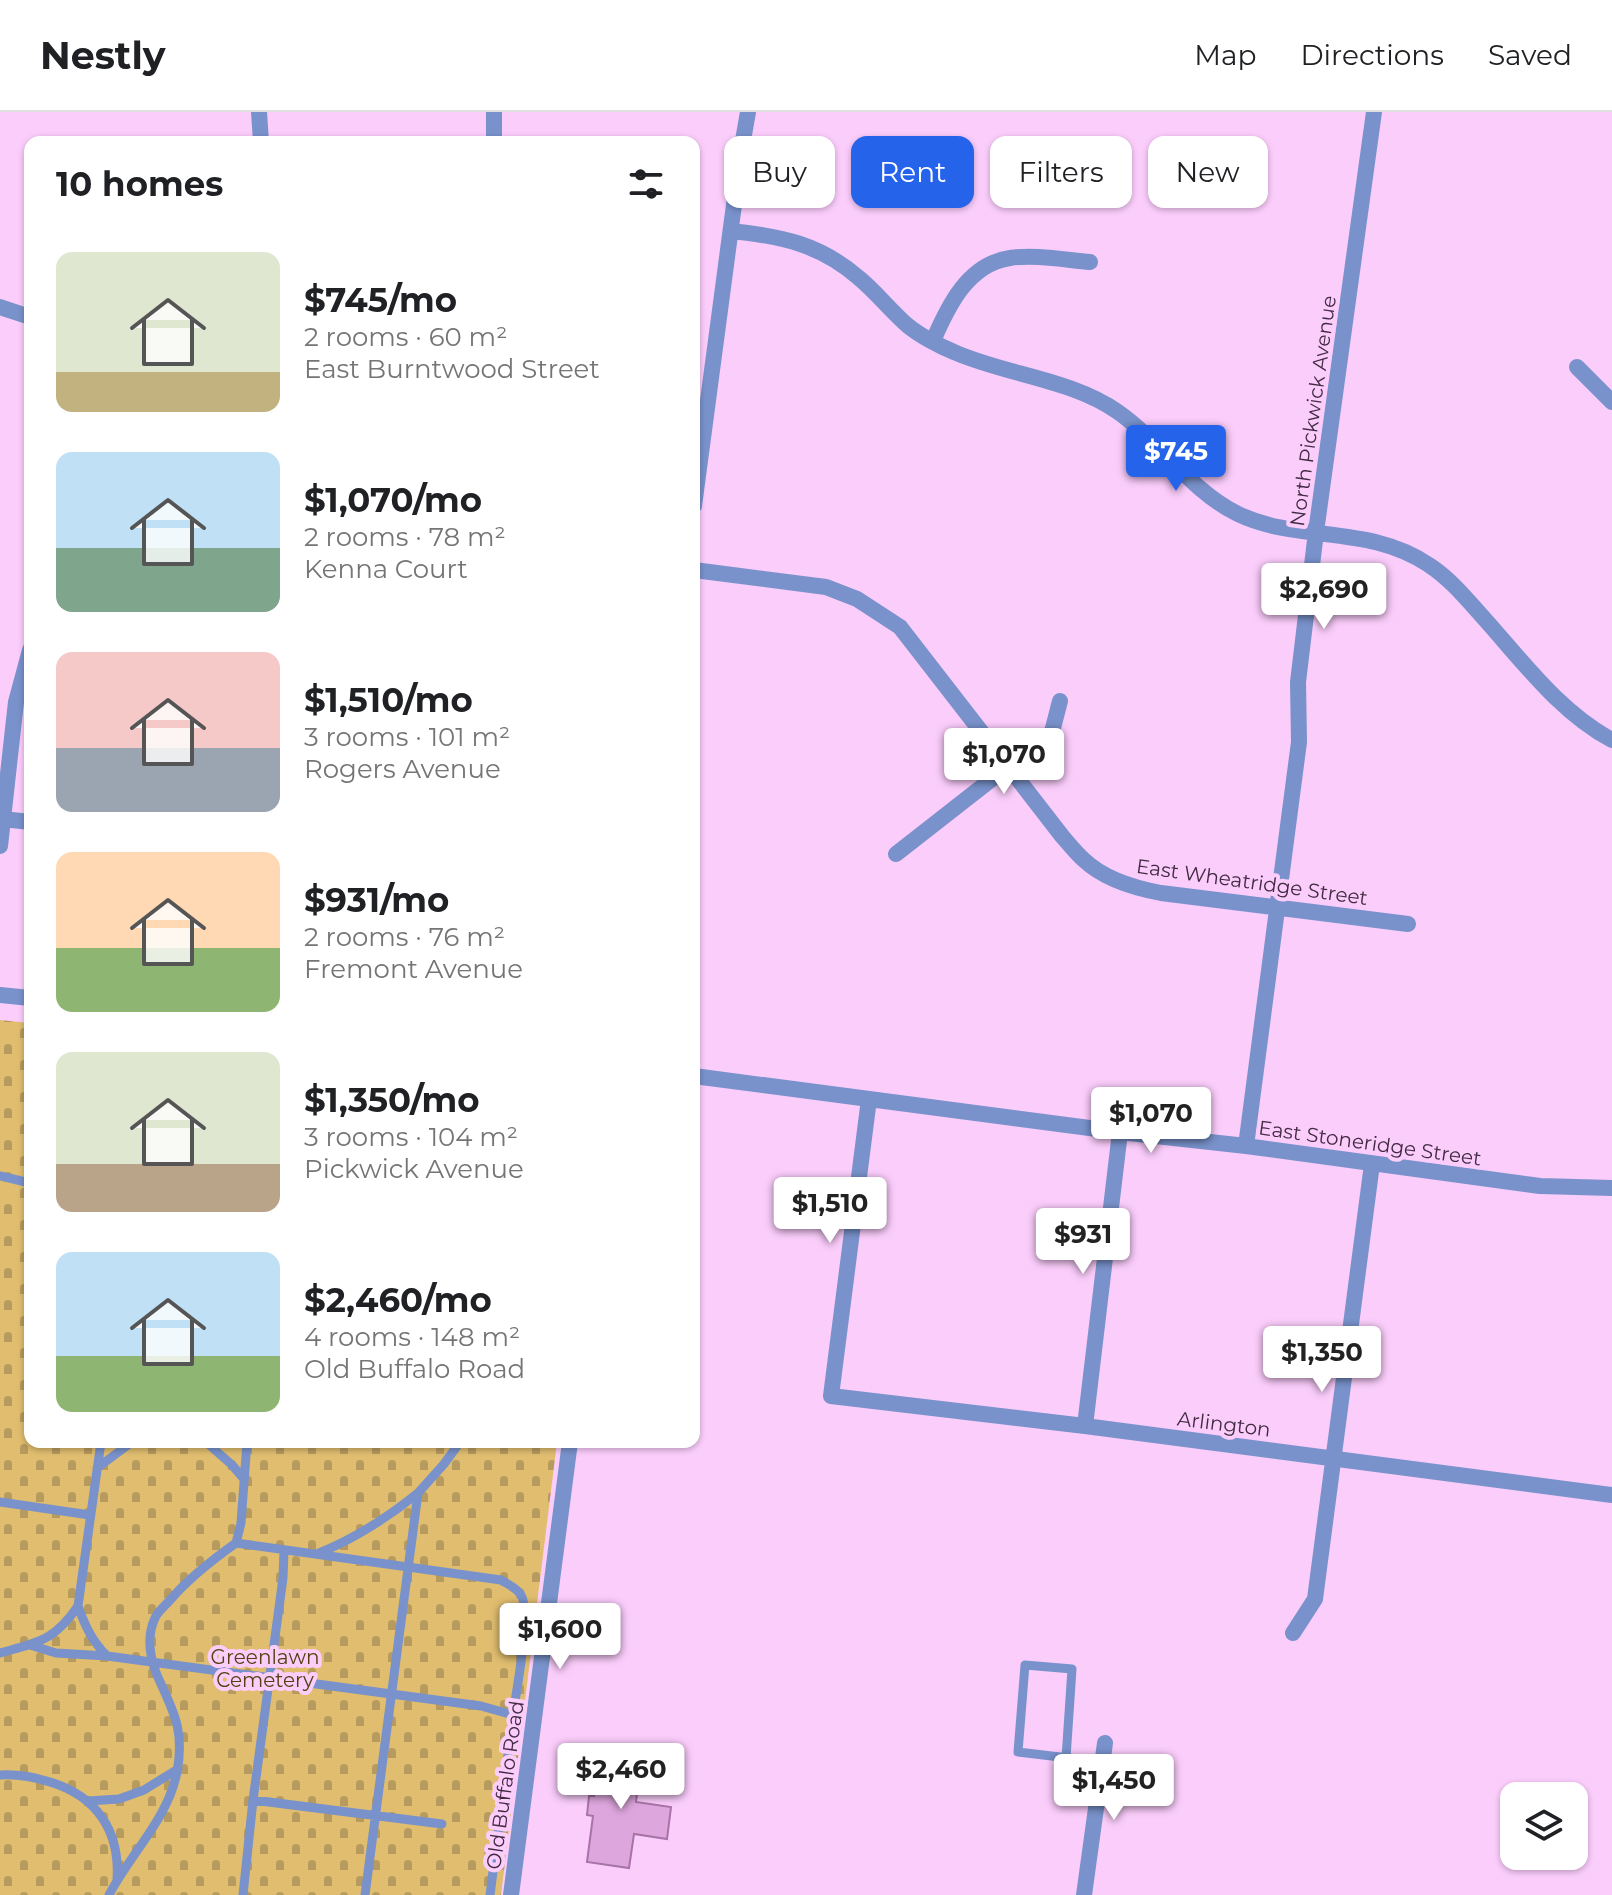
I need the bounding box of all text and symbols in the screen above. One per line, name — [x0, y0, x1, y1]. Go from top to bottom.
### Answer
text: Nestly — [40, 32, 166, 79]
text: Map — [1194, 38, 1256, 72]
text: Directions — [1300, 38, 1444, 72]
text: Saved — [1488, 38, 1572, 72]
chip: Buy — [724, 136, 835, 208]
chip: Rent — [851, 136, 974, 208]
chip: Filters — [990, 136, 1132, 208]
chip: New — [1148, 136, 1268, 208]
icon: filters — [624, 162, 668, 206]
text: 10 homes — [56, 163, 223, 205]
text: $745/mo — [304, 279, 457, 321]
icon: home — [120, 284, 216, 380]
street label: North Pickwick Avenue — [1285, 294, 1341, 528]
text: 2 rooms · 60 m² — [304, 321, 507, 353]
text: East Burntwood Street — [304, 353, 600, 385]
pin: $745 — [1129, 425, 1223, 493]
text: $745 — [1144, 435, 1208, 467]
text: $1,070/mo — [304, 479, 482, 521]
icon: home — [120, 484, 216, 580]
text: 2 rooms · 78 m² — [304, 521, 506, 553]
text: Kenna Court — [304, 553, 468, 585]
pin: $2,690 — [1259, 563, 1389, 631]
text: $2,690 — [1279, 573, 1369, 605]
text: $1,510/mo — [304, 679, 473, 721]
icon: home — [120, 684, 216, 780]
text: 3 rooms · 101 m² — [304, 721, 510, 753]
pin: $1,070 — [939, 728, 1069, 796]
text: $1,070 — [962, 738, 1046, 770]
text: Rogers Avenue — [304, 753, 501, 785]
street label: East Wheatridge Street — [1135, 854, 1369, 910]
text: $931/mo — [304, 879, 449, 921]
icon: home — [120, 884, 216, 980]
text: 2 rooms · 76 m² — [304, 921, 505, 953]
text: Fremont Avenue — [304, 953, 523, 985]
text: $1,350/mo — [304, 1079, 480, 1121]
icon: home — [120, 1084, 216, 1180]
pin: $1,070 — [1086, 1087, 1216, 1155]
text: $1,070 — [1109, 1097, 1193, 1129]
street label: East Stoneridge Street — [1257, 1115, 1483, 1171]
text: 3 rooms · 104 m² — [304, 1121, 518, 1153]
text: Pickwick Avenue — [304, 1153, 524, 1185]
pin: $1,510 — [765, 1177, 895, 1245]
text: $1,510 — [792, 1187, 868, 1219]
pin: $931 — [1036, 1208, 1130, 1276]
text: $931 — [1054, 1218, 1112, 1250]
text: $2,460/mo — [304, 1279, 492, 1321]
icon: home — [120, 1284, 216, 1380]
text: 4 rooms · 148 m² — [304, 1321, 520, 1353]
pin: $1,350 — [1257, 1326, 1387, 1394]
text: $1,350 — [1281, 1336, 1363, 1368]
text: Old Buffalo Road — [304, 1353, 525, 1385]
street label: Arlington — [1176, 1406, 1272, 1442]
pin: $1,600 — [495, 1603, 625, 1671]
text: $1,600 — [518, 1613, 602, 1645]
park label: Greenlawn Cemetery — [211, 1645, 320, 1692]
street label: Old Buffalo Road — [481, 1699, 529, 1871]
pin: $2,460 — [556, 1743, 686, 1811]
text: $2,460 — [575, 1753, 667, 1785]
pin: $1,450 — [1049, 1754, 1179, 1822]
text: $1,450 — [1072, 1764, 1156, 1796]
map controls — [1500, 1782, 1588, 1870]
button: layers — [1500, 1782, 1588, 1870]

